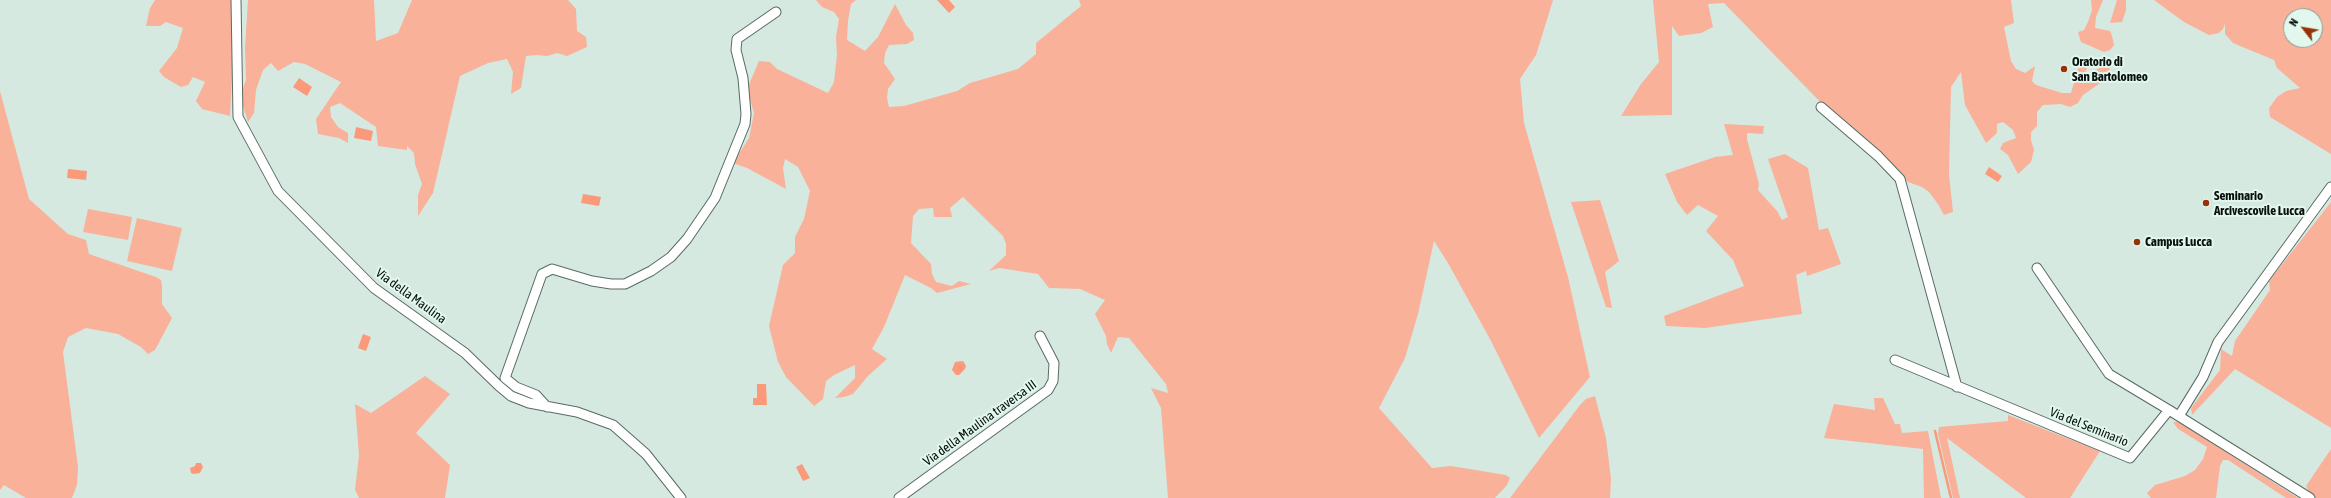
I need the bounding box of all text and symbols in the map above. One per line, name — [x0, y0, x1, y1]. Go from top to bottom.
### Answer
north arrow — [2283, 8, 2323, 48]
text: N — [2287, 16, 2300, 28]
place label: Oratorio di San Bartolomeo — [2072, 54, 2148, 85]
marker: Oratorio di San Bartolomeo — [2059, 64, 2069, 74]
place label: Seminario Arcivescovile Lucca — [2214, 188, 2305, 219]
marker: Seminario Arcivescovile Lucca — [2201, 198, 2211, 208]
place label: Campus Lucca — [2145, 234, 2212, 250]
marker: Campus Lucca — [2132, 237, 2142, 247]
street label: Via della Maulina — [373, 265, 449, 327]
street label: Via della Maulina traversa III — [920, 377, 1040, 469]
street label: Via del Seminario — [2047, 404, 2131, 450]

